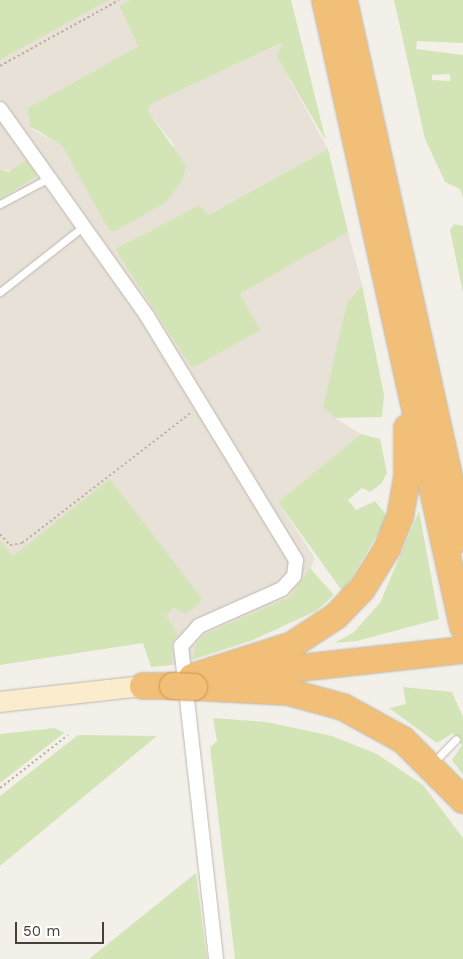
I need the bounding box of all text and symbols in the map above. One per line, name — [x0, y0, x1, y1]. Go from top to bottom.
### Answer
scale bar — [18, 912, 106, 944]
text: 50 m — [23, 922, 60, 940]

